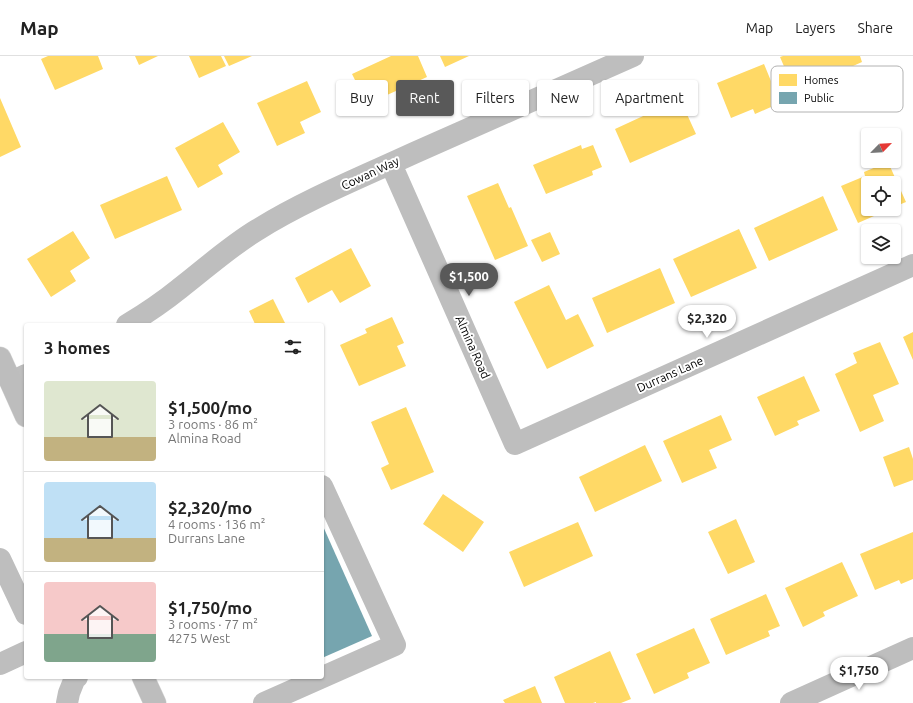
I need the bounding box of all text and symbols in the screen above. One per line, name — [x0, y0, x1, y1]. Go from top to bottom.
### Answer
text: Map — [20, 17, 59, 39]
text: Map — [746, 20, 773, 36]
text: Layers — [795, 20, 835, 36]
text: Share — [857, 20, 893, 36]
legend — [771, 66, 903, 112]
text: Homes — [804, 74, 839, 86]
chip: Buy — [336, 80, 388, 116]
chip: Rent — [396, 80, 454, 116]
chip: Filters — [462, 80, 529, 116]
chip: New — [537, 80, 593, 116]
chip: Apartment — [601, 80, 698, 116]
text: Public — [804, 92, 834, 104]
north arrow — [861, 128, 901, 168]
map controls — [861, 128, 901, 264]
street label: Cowan Way — [339, 154, 401, 192]
button: locate — [861, 176, 901, 216]
button: layers — [861, 224, 901, 264]
pin: $1,500 — [436, 263, 502, 297]
text: $1,500 — [449, 269, 489, 283]
pin: $2,320 — [674, 305, 740, 339]
text: $2,320 — [687, 311, 727, 325]
street label: Almina Road — [453, 313, 493, 381]
icon: filters — [282, 336, 304, 358]
text: 3 homes — [44, 338, 110, 357]
street label: Durrans Lane — [635, 354, 705, 394]
icon: home — [76, 397, 124, 445]
text: $1,500/mo — [168, 398, 252, 417]
text: 3 rooms · 86 m² — [168, 417, 258, 431]
text: Almina Road — [168, 431, 241, 445]
icon: home — [76, 498, 124, 546]
text: $2,320/mo — [168, 498, 252, 517]
text: 4 rooms · 136 m² — [168, 517, 265, 531]
text: Durrans Lane — [168, 531, 245, 545]
icon: home — [76, 598, 124, 646]
text: $1,750/mo — [168, 598, 252, 617]
text: 3 rooms · 77 m² — [168, 617, 258, 631]
text: 4275 West — [168, 631, 230, 645]
pin: $1,750 — [826, 657, 892, 691]
text: $1,750 — [839, 663, 879, 677]

